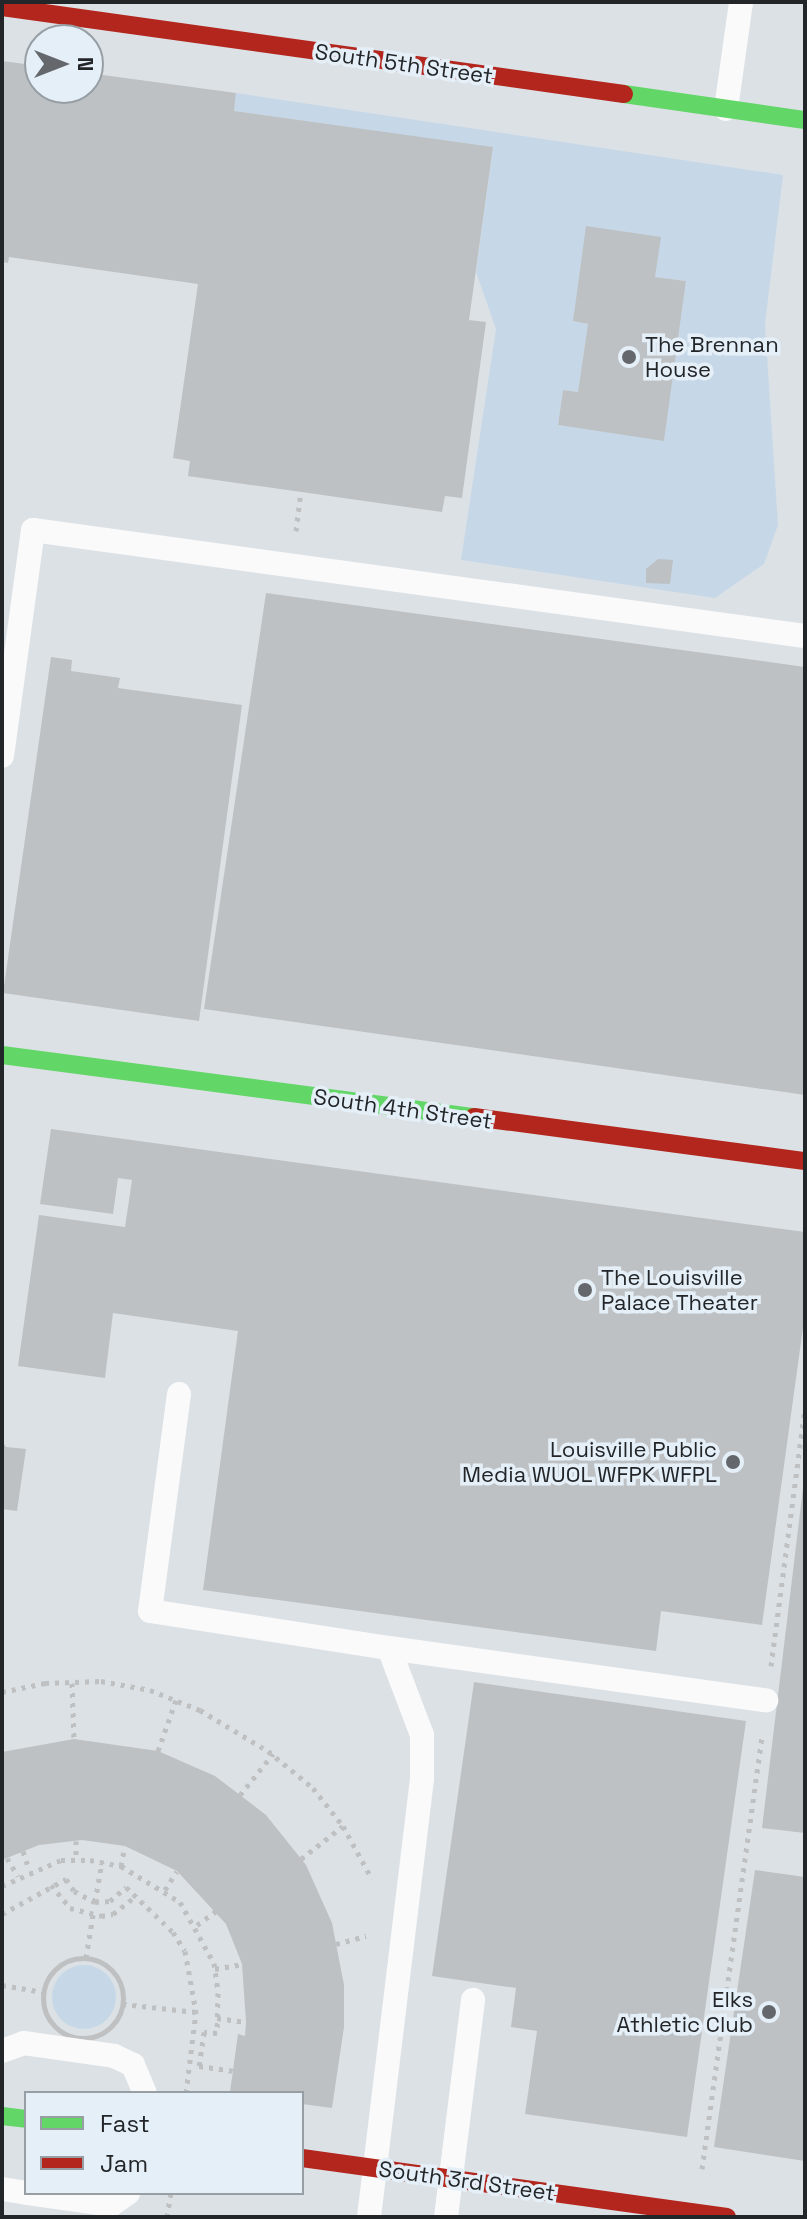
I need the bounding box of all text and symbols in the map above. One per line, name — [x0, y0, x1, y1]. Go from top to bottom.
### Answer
north arrow — [24, 24, 104, 104]
street label: South 5th Street — [313, 38, 495, 90]
text: N — [72, 57, 100, 71]
place label: The Brennan House — [645, 331, 779, 382]
marker: The Brennan House — [620, 348, 638, 366]
street label: South 4th Street — [312, 1083, 494, 1135]
place label: The Louisville Palace Theater — [601, 1264, 759, 1316]
marker: The Louisville Palace Theater — [576, 1281, 594, 1299]
place label: Louisville Public Media WUOL WFPK WFPL — [461, 1436, 717, 1488]
marker: Louisville Public Media WUOL WFPK WFPL — [724, 1453, 742, 1471]
place label: Elks Athletic Club — [617, 1986, 753, 2038]
marker: Elks Athletic Club — [760, 2003, 778, 2021]
legend — [24, 2091, 304, 2195]
text: Fast — [100, 2108, 150, 2139]
text: Jam — [100, 2148, 148, 2179]
street label: South 3rd Street — [377, 2156, 557, 2206]

